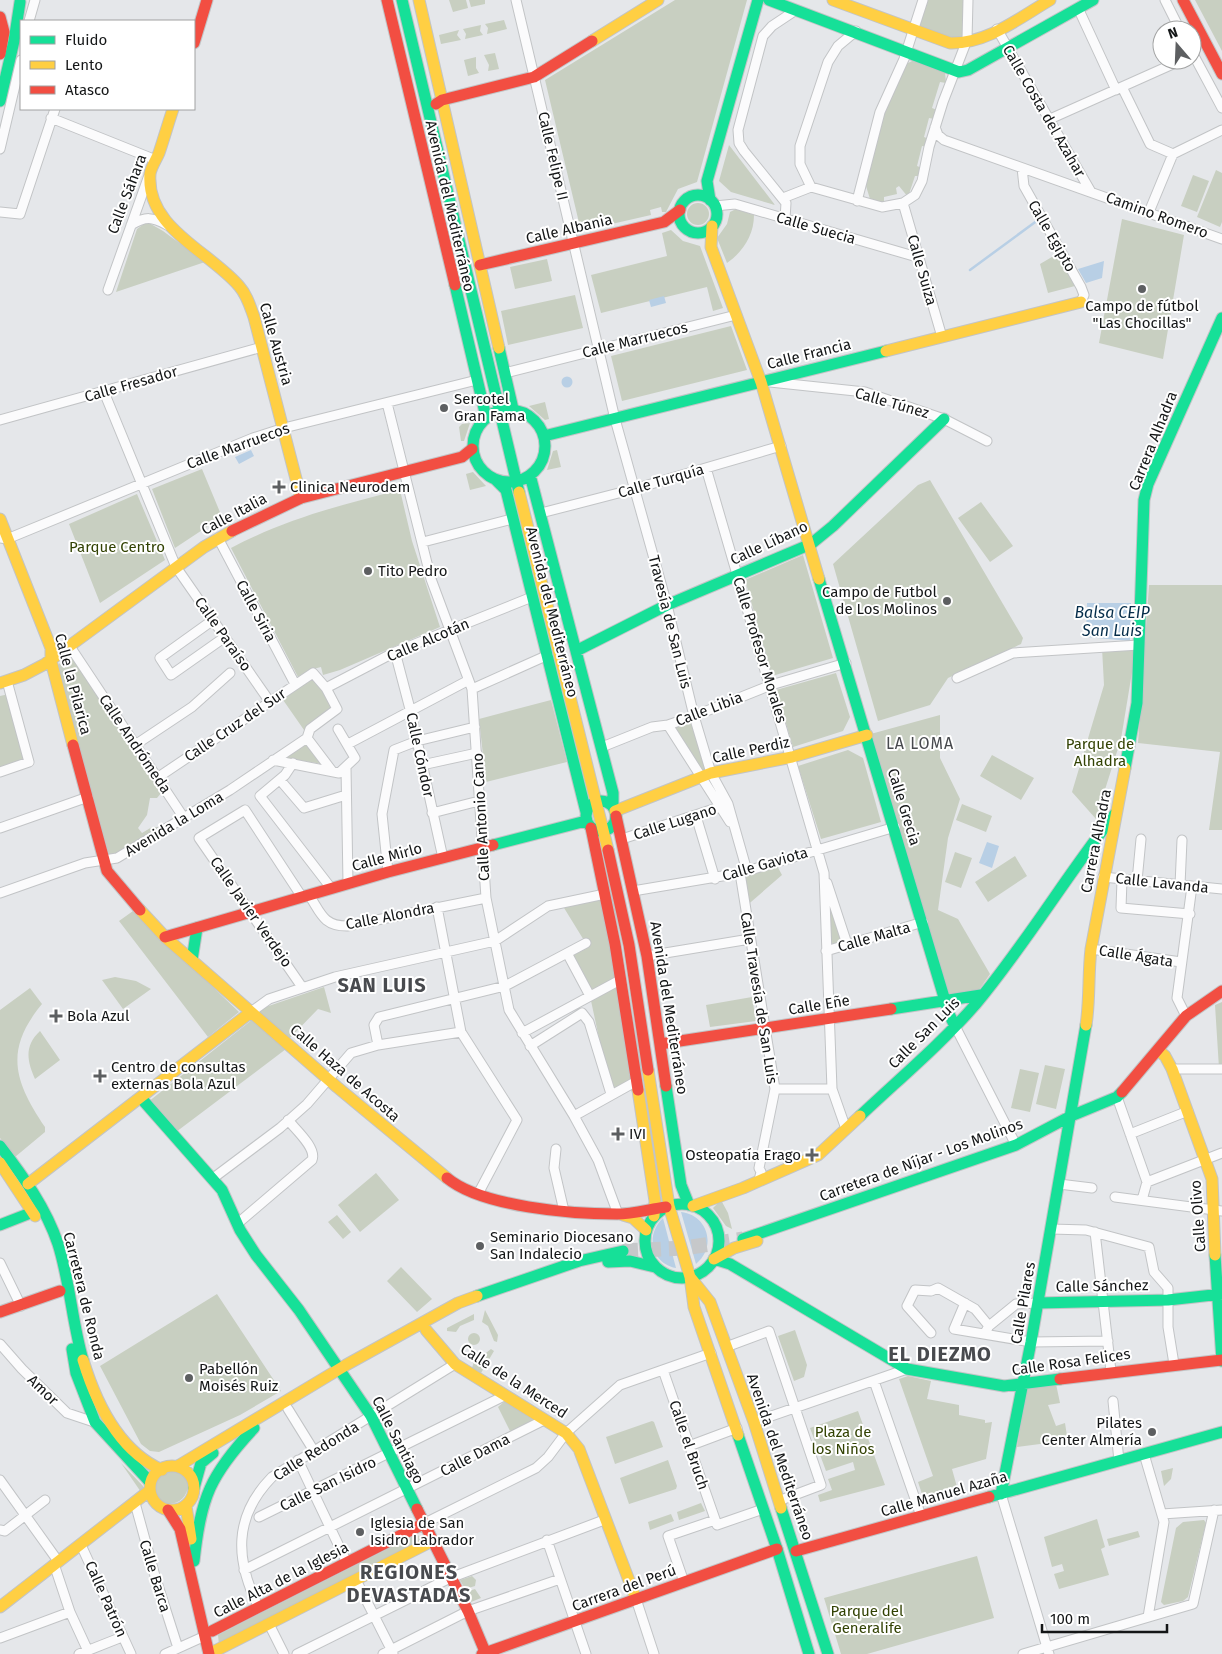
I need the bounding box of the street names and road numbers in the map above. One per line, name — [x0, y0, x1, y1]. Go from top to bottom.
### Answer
street label: Calle Costa del Azahar — [999, 42, 1089, 181]
street label: Calle Felipe II — [534, 110, 572, 202]
street label: Avenida del Mediterráneo — [422, 119, 478, 293]
street label: Calle Sáhara — [104, 152, 150, 236]
street label: Camino Romero — [1103, 188, 1211, 242]
street label: Calle Egipto — [1024, 197, 1080, 275]
street label: Calle Suecia — [774, 208, 858, 248]
street label: Calle Albania — [524, 210, 614, 248]
street label: Calle Suiza — [903, 233, 941, 307]
street label: Calle Austria — [256, 301, 296, 387]
street label: Calle Marruecos — [580, 318, 690, 362]
street label: Calle Francia — [765, 335, 853, 373]
street label: Calle Fresador — [82, 362, 180, 406]
street label: Calle Túnez — [853, 384, 932, 422]
street label: Carrera Alhadra — [1125, 389, 1181, 493]
street label: Calle Marruecos — [184, 419, 292, 473]
street label: Calle Turquía — [616, 460, 706, 502]
street label: Calle Italia — [198, 489, 270, 539]
street label: Calle Líbano — [727, 517, 811, 569]
street label: Avenida del Mediterráneo — [522, 525, 582, 699]
street label: Travesía de San Luis — [645, 553, 695, 691]
street label: Calle Profesor Morales — [729, 575, 791, 725]
street label: Calle Siria — [232, 577, 280, 645]
street label: Calle Paraíso — [191, 593, 255, 675]
street label: Calle Alcotán — [384, 615, 472, 665]
street label: Calle la Pilarica — [51, 631, 95, 737]
street label: Calle Cruz del Sur — [181, 684, 289, 766]
street label: Calle Libia — [673, 688, 745, 730]
street label: Calle Andrómeda — [95, 691, 175, 797]
street label: Calle Cóndor — [402, 711, 438, 799]
street label: Calle Perdiz — [711, 733, 792, 767]
street label: Calle Antonio Cano — [469, 753, 493, 881]
street label: Calle Grecia — [884, 766, 924, 848]
street label: Avenida la Loma — [122, 788, 226, 860]
street label: Carrera Alhadra — [1077, 788, 1115, 894]
street label: Calle Lugano — [631, 800, 719, 844]
street label: Calle Mirlo — [350, 839, 424, 875]
street label: Calle Gaviota — [720, 843, 810, 885]
street label: Calle Javier Verdejo — [206, 853, 296, 971]
street label: Calle Lavanda — [1115, 869, 1209, 897]
street label: Calle Alondra — [344, 899, 436, 933]
street label: Calle Travesía de San Luis — [737, 911, 781, 1085]
street label: Calle Malta — [836, 918, 912, 956]
street label: Avenida del Mediterráneo — [646, 920, 692, 1096]
street label: Calle Ágata — [1098, 941, 1174, 971]
street label: Calle Eñe — [787, 991, 851, 1019]
street label: Calle San Luis — [885, 994, 963, 1072]
street label: Calle Haza de Acosta — [286, 1020, 404, 1126]
street label: Carretera de Níjar - Los Molinos — [817, 1115, 1025, 1205]
street label: Calle Olivo — [1187, 1179, 1209, 1253]
street label: Carretera de Ronda — [59, 1230, 109, 1362]
street label: Calle Pilares — [1007, 1261, 1039, 1345]
street label: Calle Sánchez — [1055, 1276, 1149, 1296]
street label: Calle de la Merced — [457, 1340, 571, 1422]
street label: Calle Rosa Felices — [1011, 1345, 1131, 1379]
street label: Amor — [24, 1371, 62, 1409]
street label: Avenida del Mediterráneo — [743, 1371, 817, 1543]
street label: Calle Santiago — [368, 1393, 428, 1487]
street label: Calle el Bruch — [665, 1398, 713, 1492]
street label: Calle Redonda — [270, 1417, 362, 1485]
street label: Calle Dama — [437, 1430, 513, 1480]
street label: Calle San Isidro — [277, 1453, 379, 1515]
street label: Calle Manuel Azaña — [879, 1467, 1009, 1521]
street label: Calle Barca — [135, 1538, 175, 1614]
street label: Calle Alta de la Iglesia — [210, 1538, 352, 1622]
street label: Calle Patrón — [81, 1558, 131, 1640]
street label: Carrera del Perú — [569, 1561, 679, 1615]

